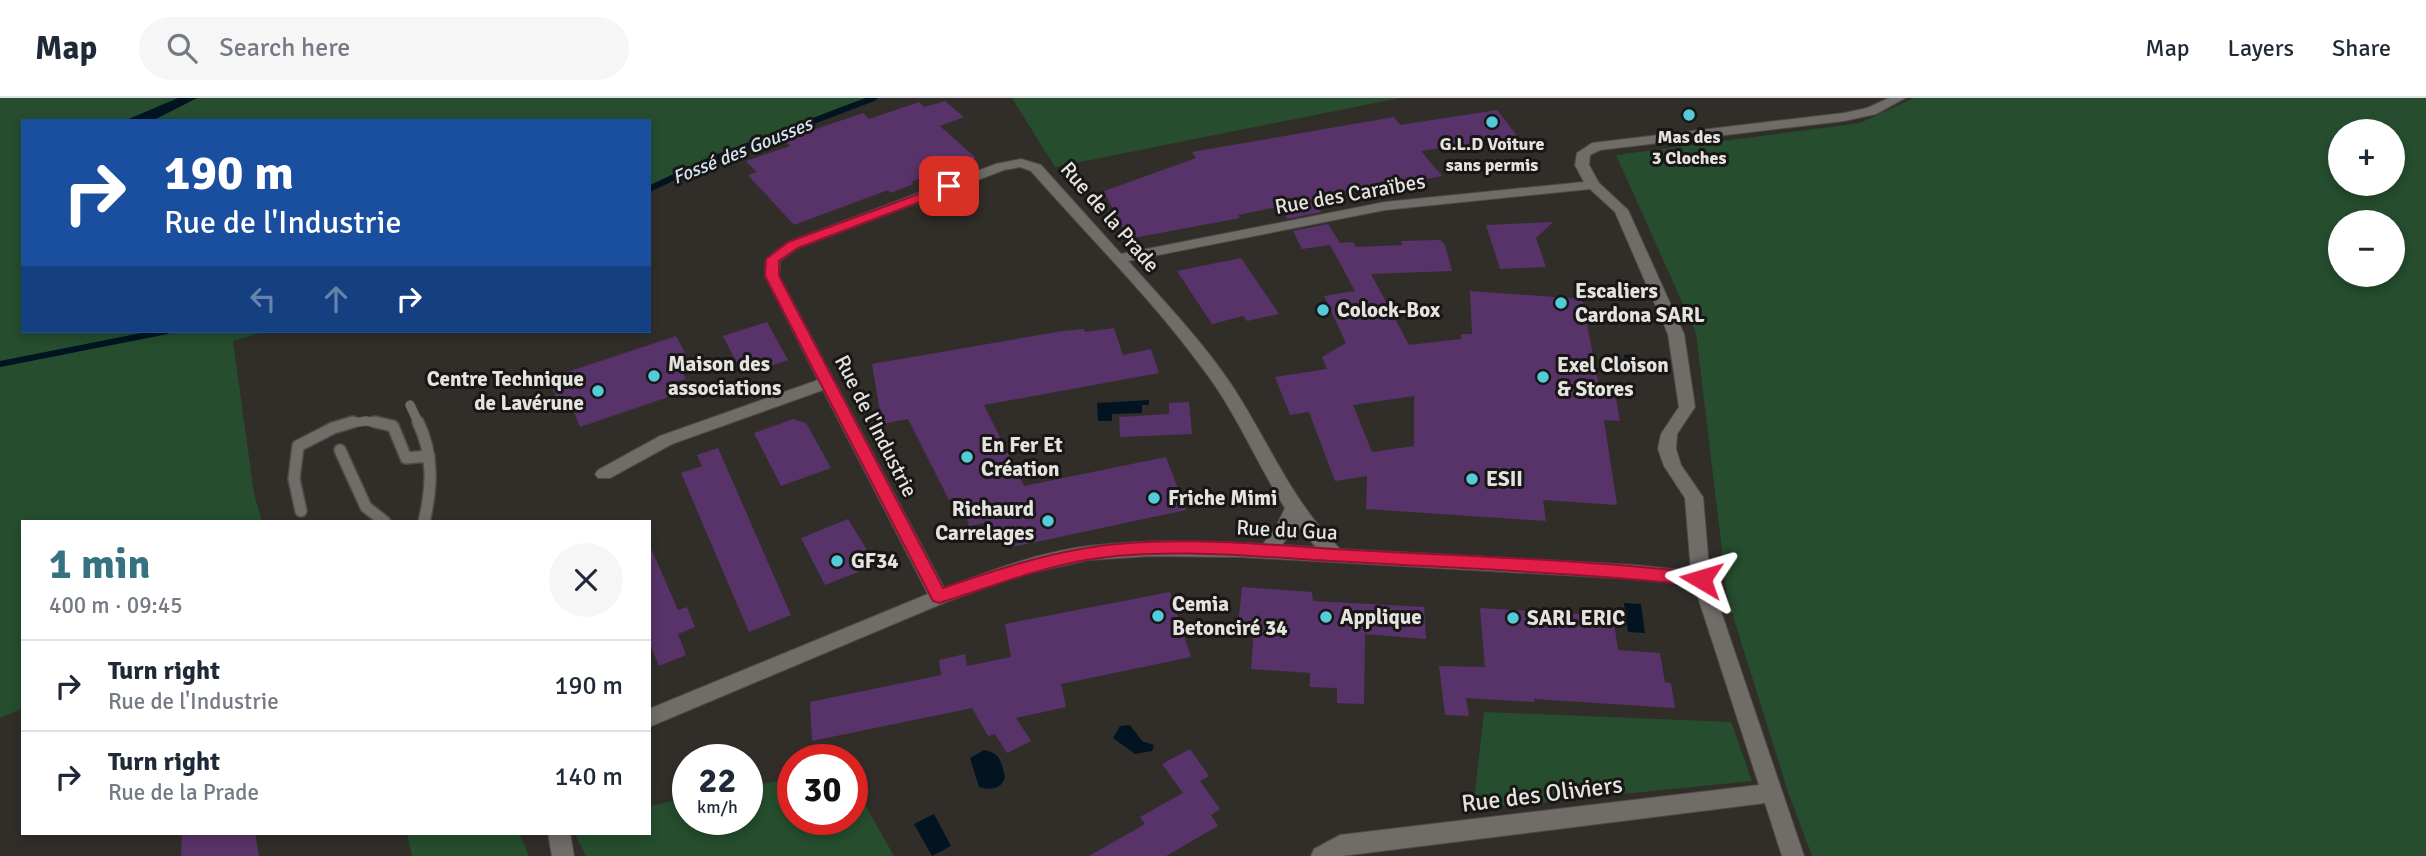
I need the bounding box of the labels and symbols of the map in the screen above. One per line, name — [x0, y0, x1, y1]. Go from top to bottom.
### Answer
marker: Mas des 3 Cloches — [1681, 107, 1697, 123]
water label: Fossé des Gousses — [669, 111, 817, 190]
marker: G.L.D Voiture sans permis — [1484, 114, 1500, 130]
place label: Mas des 3 Cloches — [1652, 126, 1726, 169]
place label: G.L.D Voiture sans permis — [1440, 133, 1544, 176]
pin — [919, 156, 979, 216]
street label: Rue de la Prade — [1055, 156, 1165, 278]
street label: Rue des Caraïbes — [1273, 168, 1427, 220]
place label: Escaliers Cardona SARL — [1575, 278, 1705, 328]
marker: Escaliers Cardona SARL — [1553, 295, 1569, 311]
place label: Colock-Box — [1337, 297, 1441, 323]
marker: Colock-Box — [1315, 302, 1331, 318]
place label: Maison des associations — [668, 351, 781, 401]
street label: Rue de l'Industrie — [829, 351, 923, 501]
place label: Exel Cloison & Stores — [1557, 352, 1669, 402]
place label: Centre Technique de Lavérune — [427, 366, 584, 416]
marker: Maison des associations — [646, 368, 662, 384]
marker: Exel Cloison & Stores — [1535, 369, 1551, 385]
marker: Centre Technique de Lavérune — [590, 383, 606, 399]
place label: En Fer Et Création — [981, 432, 1063, 482]
marker: En Fer Et Création — [959, 449, 975, 465]
place label: ESII — [1486, 466, 1523, 492]
marker: ESII — [1464, 471, 1480, 487]
place label: Friche Mimi — [1168, 485, 1277, 511]
marker: Friche Mimi — [1146, 490, 1162, 506]
place label: Richaurd Carrelages — [935, 496, 1034, 546]
marker: Richaurd Carrelages — [1040, 513, 1056, 529]
street label: Rue du Gua — [1236, 514, 1338, 546]
position arrow — [1664, 542, 1738, 616]
place label: GF34 — [851, 548, 899, 574]
marker: GF34 — [829, 553, 845, 569]
place label: Cemia Betonciré 34 — [1172, 591, 1288, 641]
place label: Applique — [1340, 604, 1422, 630]
place label: SARL ERIC — [1527, 605, 1625, 631]
marker: Cemia Betonciré 34 — [1150, 608, 1166, 624]
marker: Applique — [1318, 609, 1334, 625]
marker: SARL ERIC — [1505, 610, 1521, 626]
speed limit sign: 30 — [777, 744, 868, 835]
street label: Rue des Oliviers — [1460, 769, 1624, 819]

